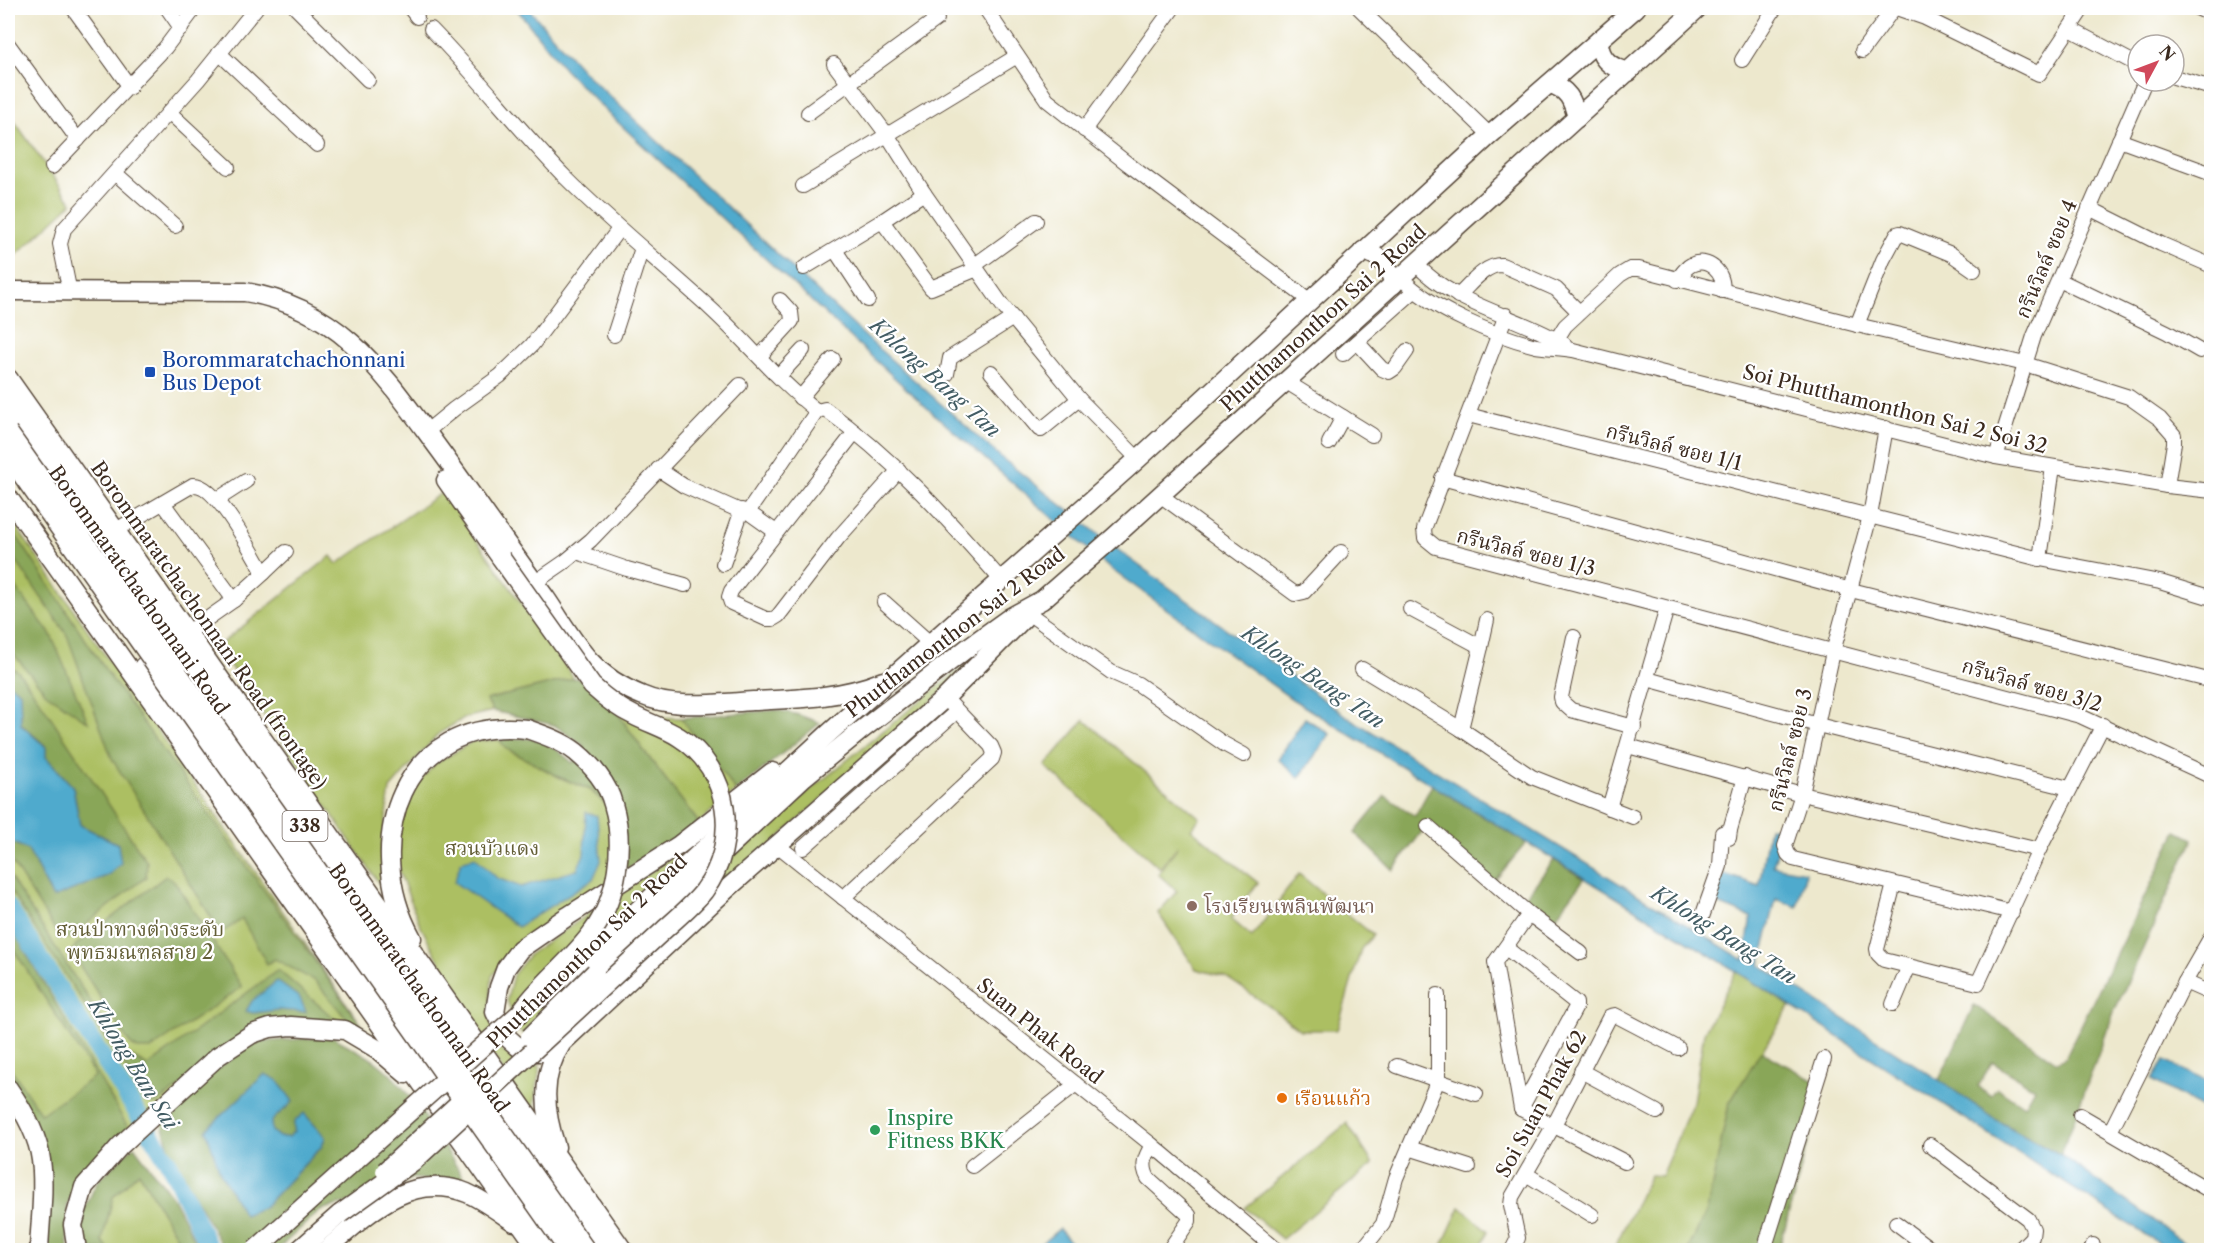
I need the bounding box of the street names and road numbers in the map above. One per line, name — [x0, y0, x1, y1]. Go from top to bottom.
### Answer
street label: กรีนวิลล์ ซอย 4 — [2010, 196, 2082, 322]
street label: Phutthamonthon Sai 2 Road — [1215, 219, 1431, 417]
street label: Soi Phutthamonthon Sai 2 Soi 32 — [1740, 360, 2050, 458]
street label: กรีนวิลล์ ซอย 1/1 — [1604, 419, 1745, 476]
street label: Borommaratchachonnani Road (frontage) — [86, 456, 332, 794]
street label: Borommaratchachonnani Road — [44, 461, 234, 719]
street label: กรีนวิลล์ ซอย 1/3 — [1454, 523, 1598, 581]
street label: Phutthamonthon Sai 2 Road — [841, 542, 1069, 722]
street label: กรีนวิลล์ ซอย 3/2 — [1959, 654, 2105, 716]
street label: กรีนวิลล์ ซอย 3 — [1763, 686, 1817, 814]
road number: 338 — [282, 811, 328, 841]
street label: Phutthamonthon Sai 2 Road — [482, 849, 692, 1053]
street label: Borommaratchachonnani Road — [324, 859, 514, 1117]
street label: Suan Phak Road — [972, 973, 1108, 1089]
street label: Soi Suan Phak 62 — [1491, 1026, 1591, 1182]

